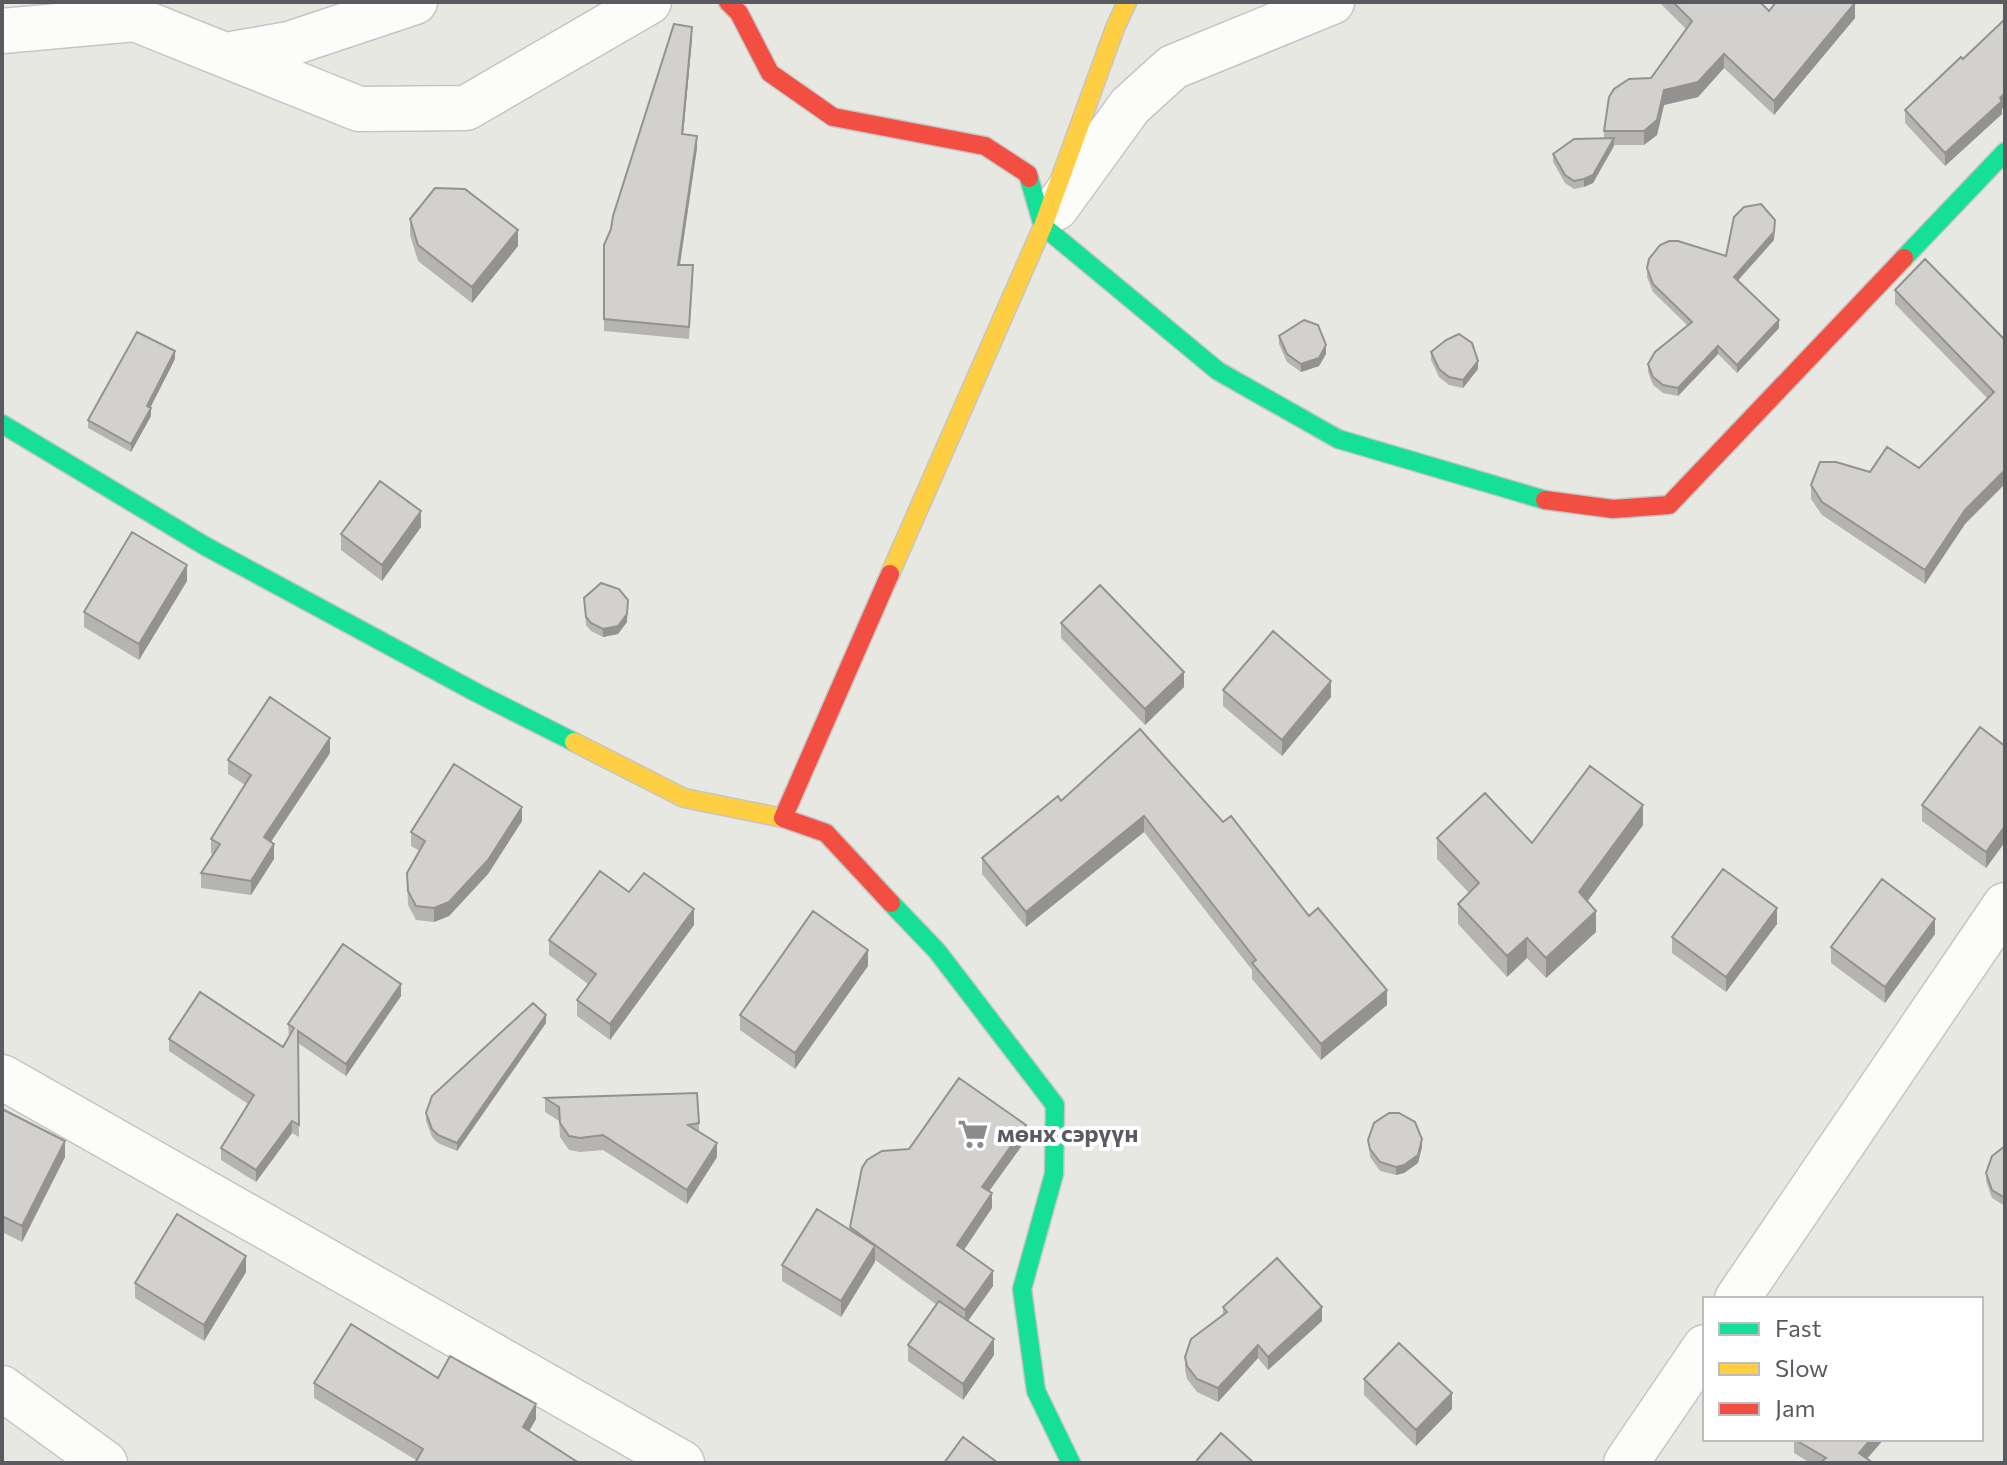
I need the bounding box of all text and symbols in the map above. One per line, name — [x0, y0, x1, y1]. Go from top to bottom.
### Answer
supermarket icon: мөнх сэрүүн — [956, 1117, 990, 1151]
place label: мөнх сэрүүн — [997, 1118, 1138, 1147]
legend — [1703, 1297, 1983, 1441]
text: Fast — [1775, 1313, 1822, 1342]
text: Slow — [1775, 1353, 1828, 1382]
text: Jam — [1775, 1393, 1815, 1422]

